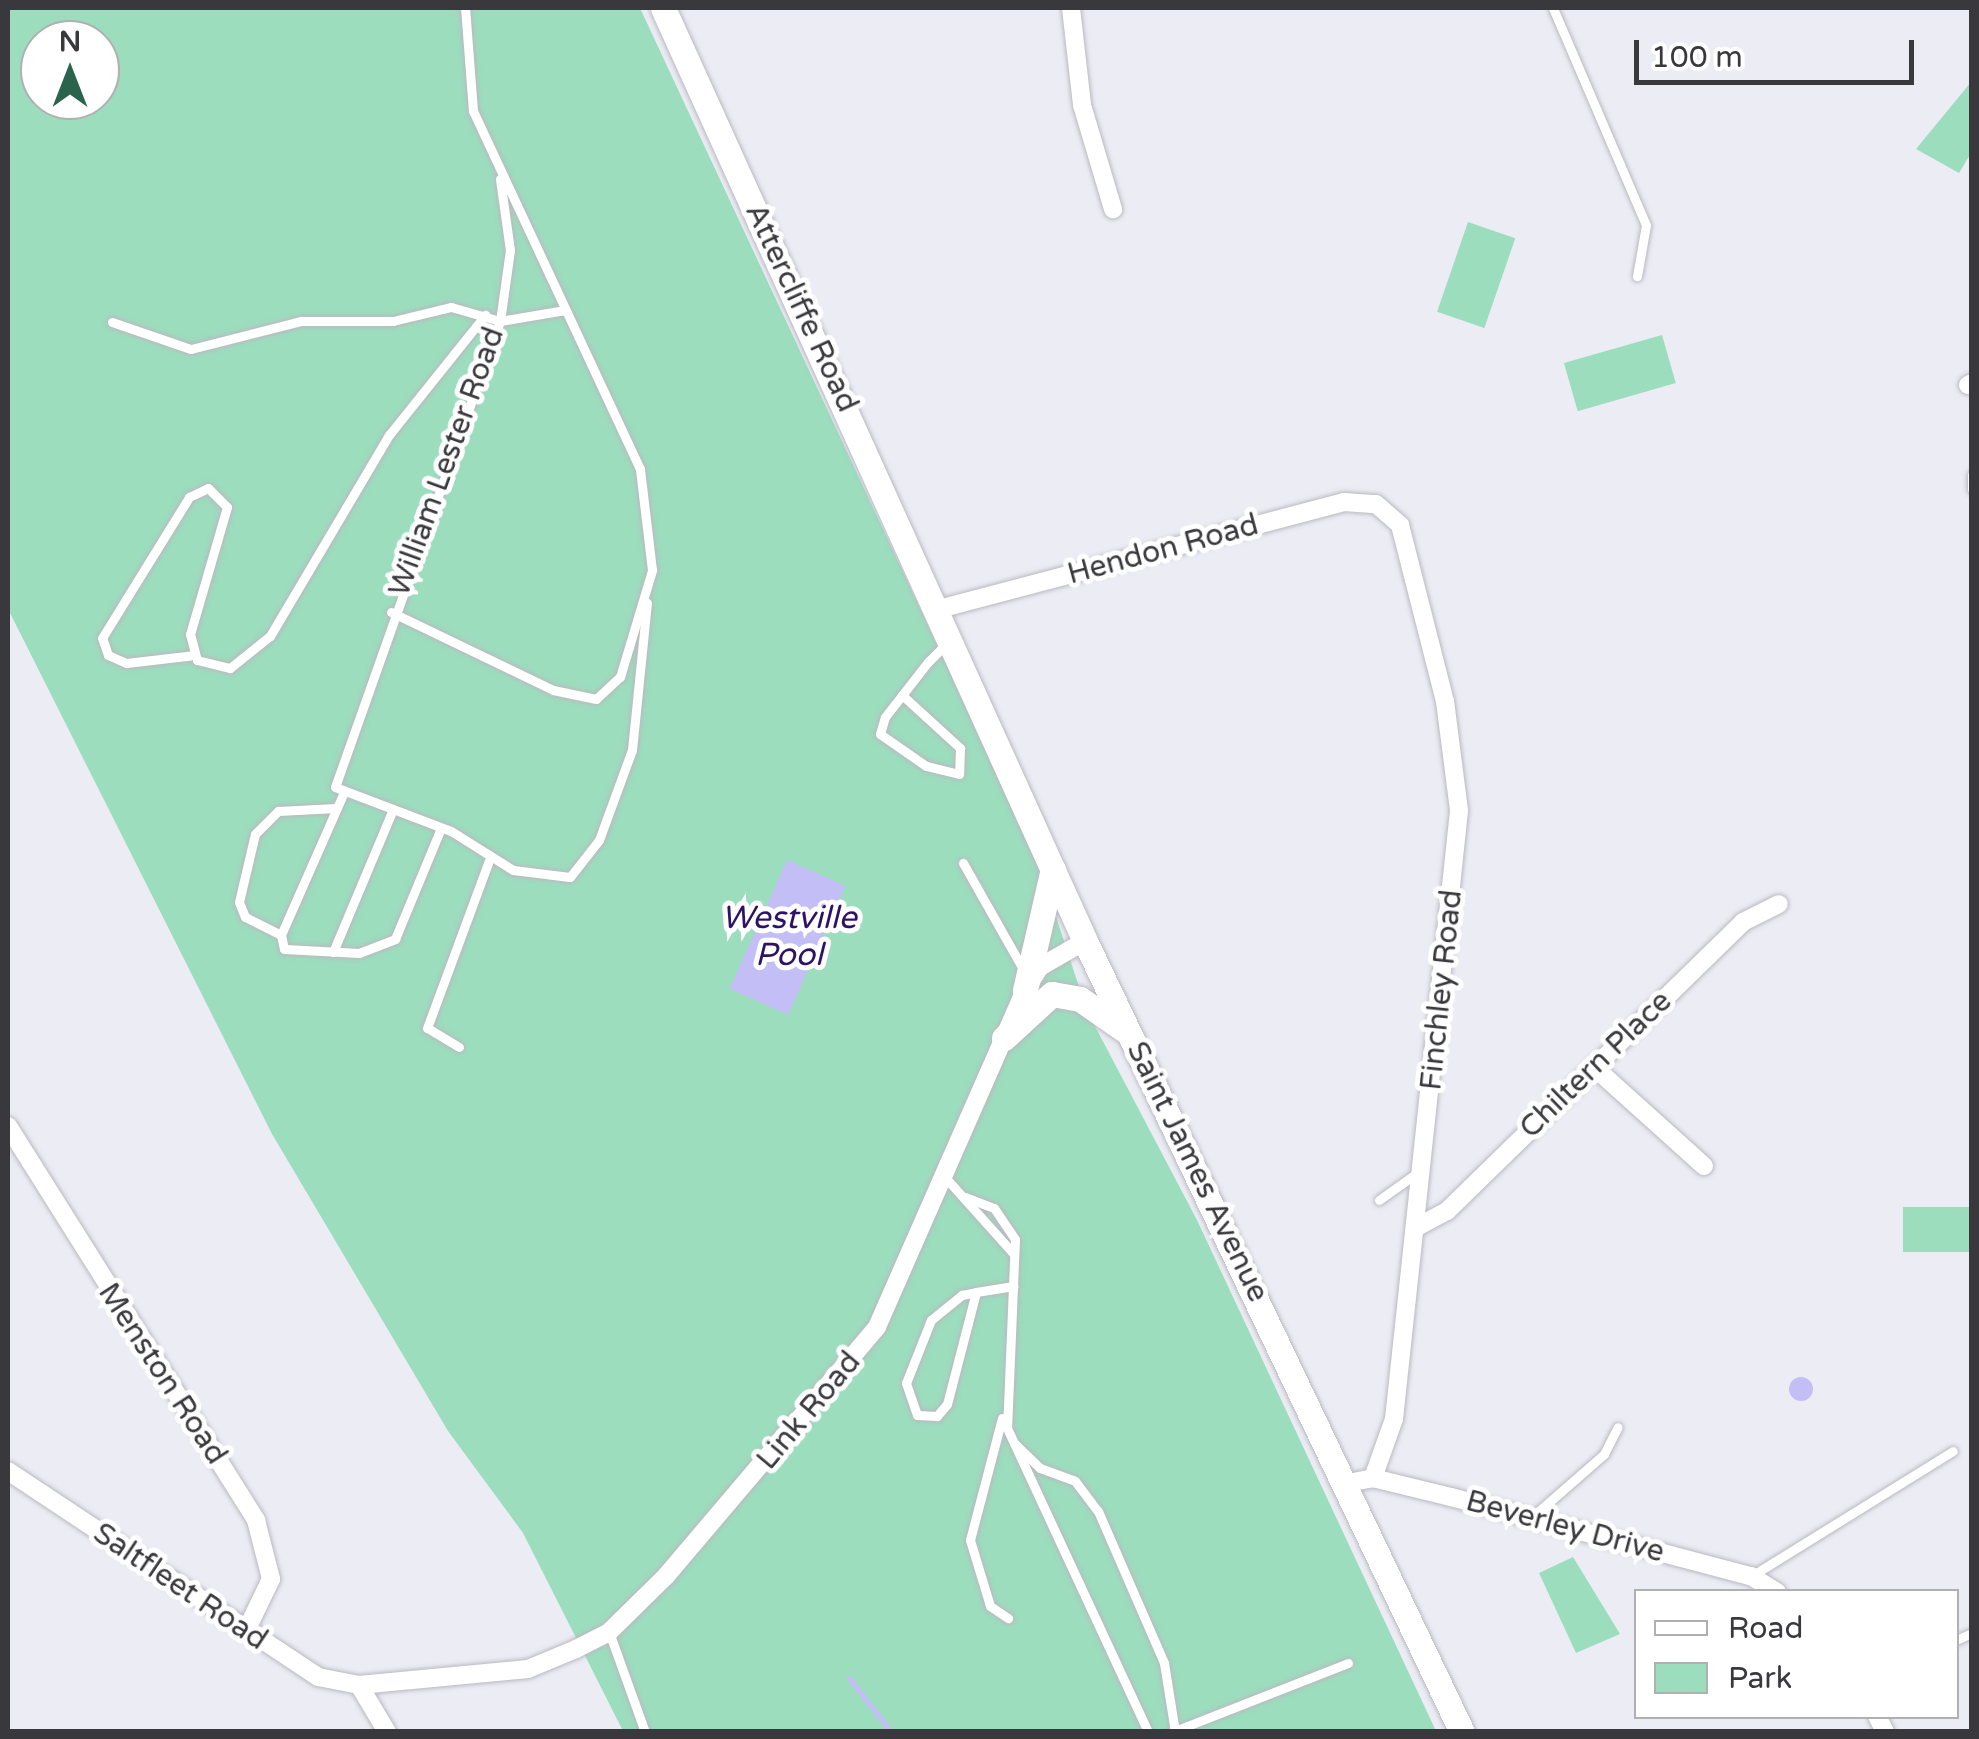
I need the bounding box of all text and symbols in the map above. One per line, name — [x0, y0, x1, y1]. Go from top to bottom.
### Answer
north arrow — [20, 20, 120, 120]
scale bar — [1639, 20, 1919, 82]
text: N — [59, 25, 81, 59]
text: 100 m — [1651, 39, 1743, 76]
street label: Attercliffe Road — [737, 198, 865, 418]
street label: William Lester Road — [382, 323, 512, 601]
street label: Hendon Road — [1064, 507, 1262, 593]
street label: Finchley Road — [1414, 888, 1470, 1092]
water label: Westville Pool — [721, 900, 857, 975]
street label: Chiltern Place — [1513, 984, 1679, 1146]
street label: Saint James Avenue — [1118, 1036, 1276, 1308]
street label: Menston Road — [90, 1277, 234, 1471]
street label: Link Road — [749, 1345, 869, 1477]
street label: Beverley Drive — [1462, 1483, 1668, 1571]
street label: Saltfleet Road — [86, 1516, 274, 1658]
legend — [1634, 1589, 1959, 1719]
text: Road — [1728, 1610, 1803, 1647]
text: Park — [1728, 1660, 1792, 1697]

